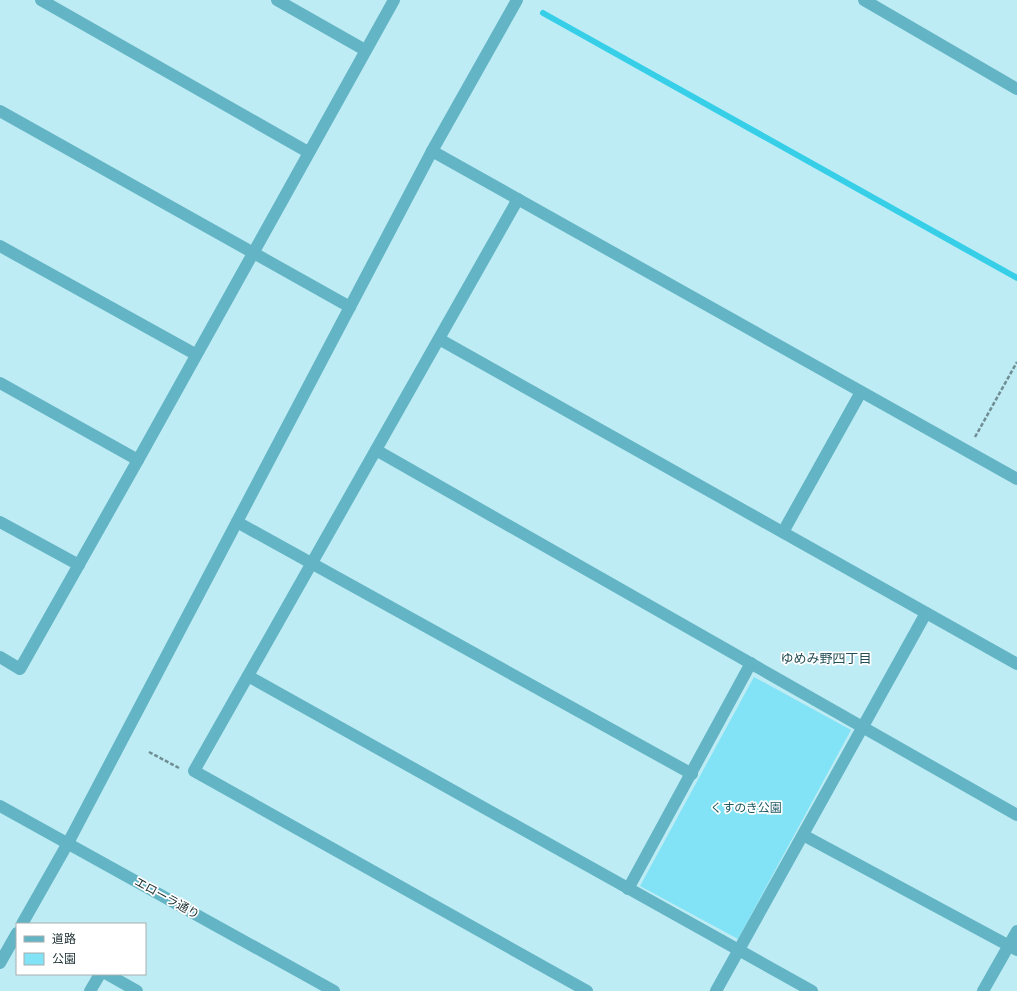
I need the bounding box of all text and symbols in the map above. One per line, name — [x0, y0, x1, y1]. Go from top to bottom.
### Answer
district label: ゆめみ野四丁目 — [780, 651, 872, 666]
park label: くすのき公園 — [710, 801, 782, 815]
street label: エローラ通り — [132, 874, 202, 922]
legend — [16, 923, 146, 975]
text: 道路 — [52, 932, 76, 946]
text: 公園 — [52, 952, 76, 966]

